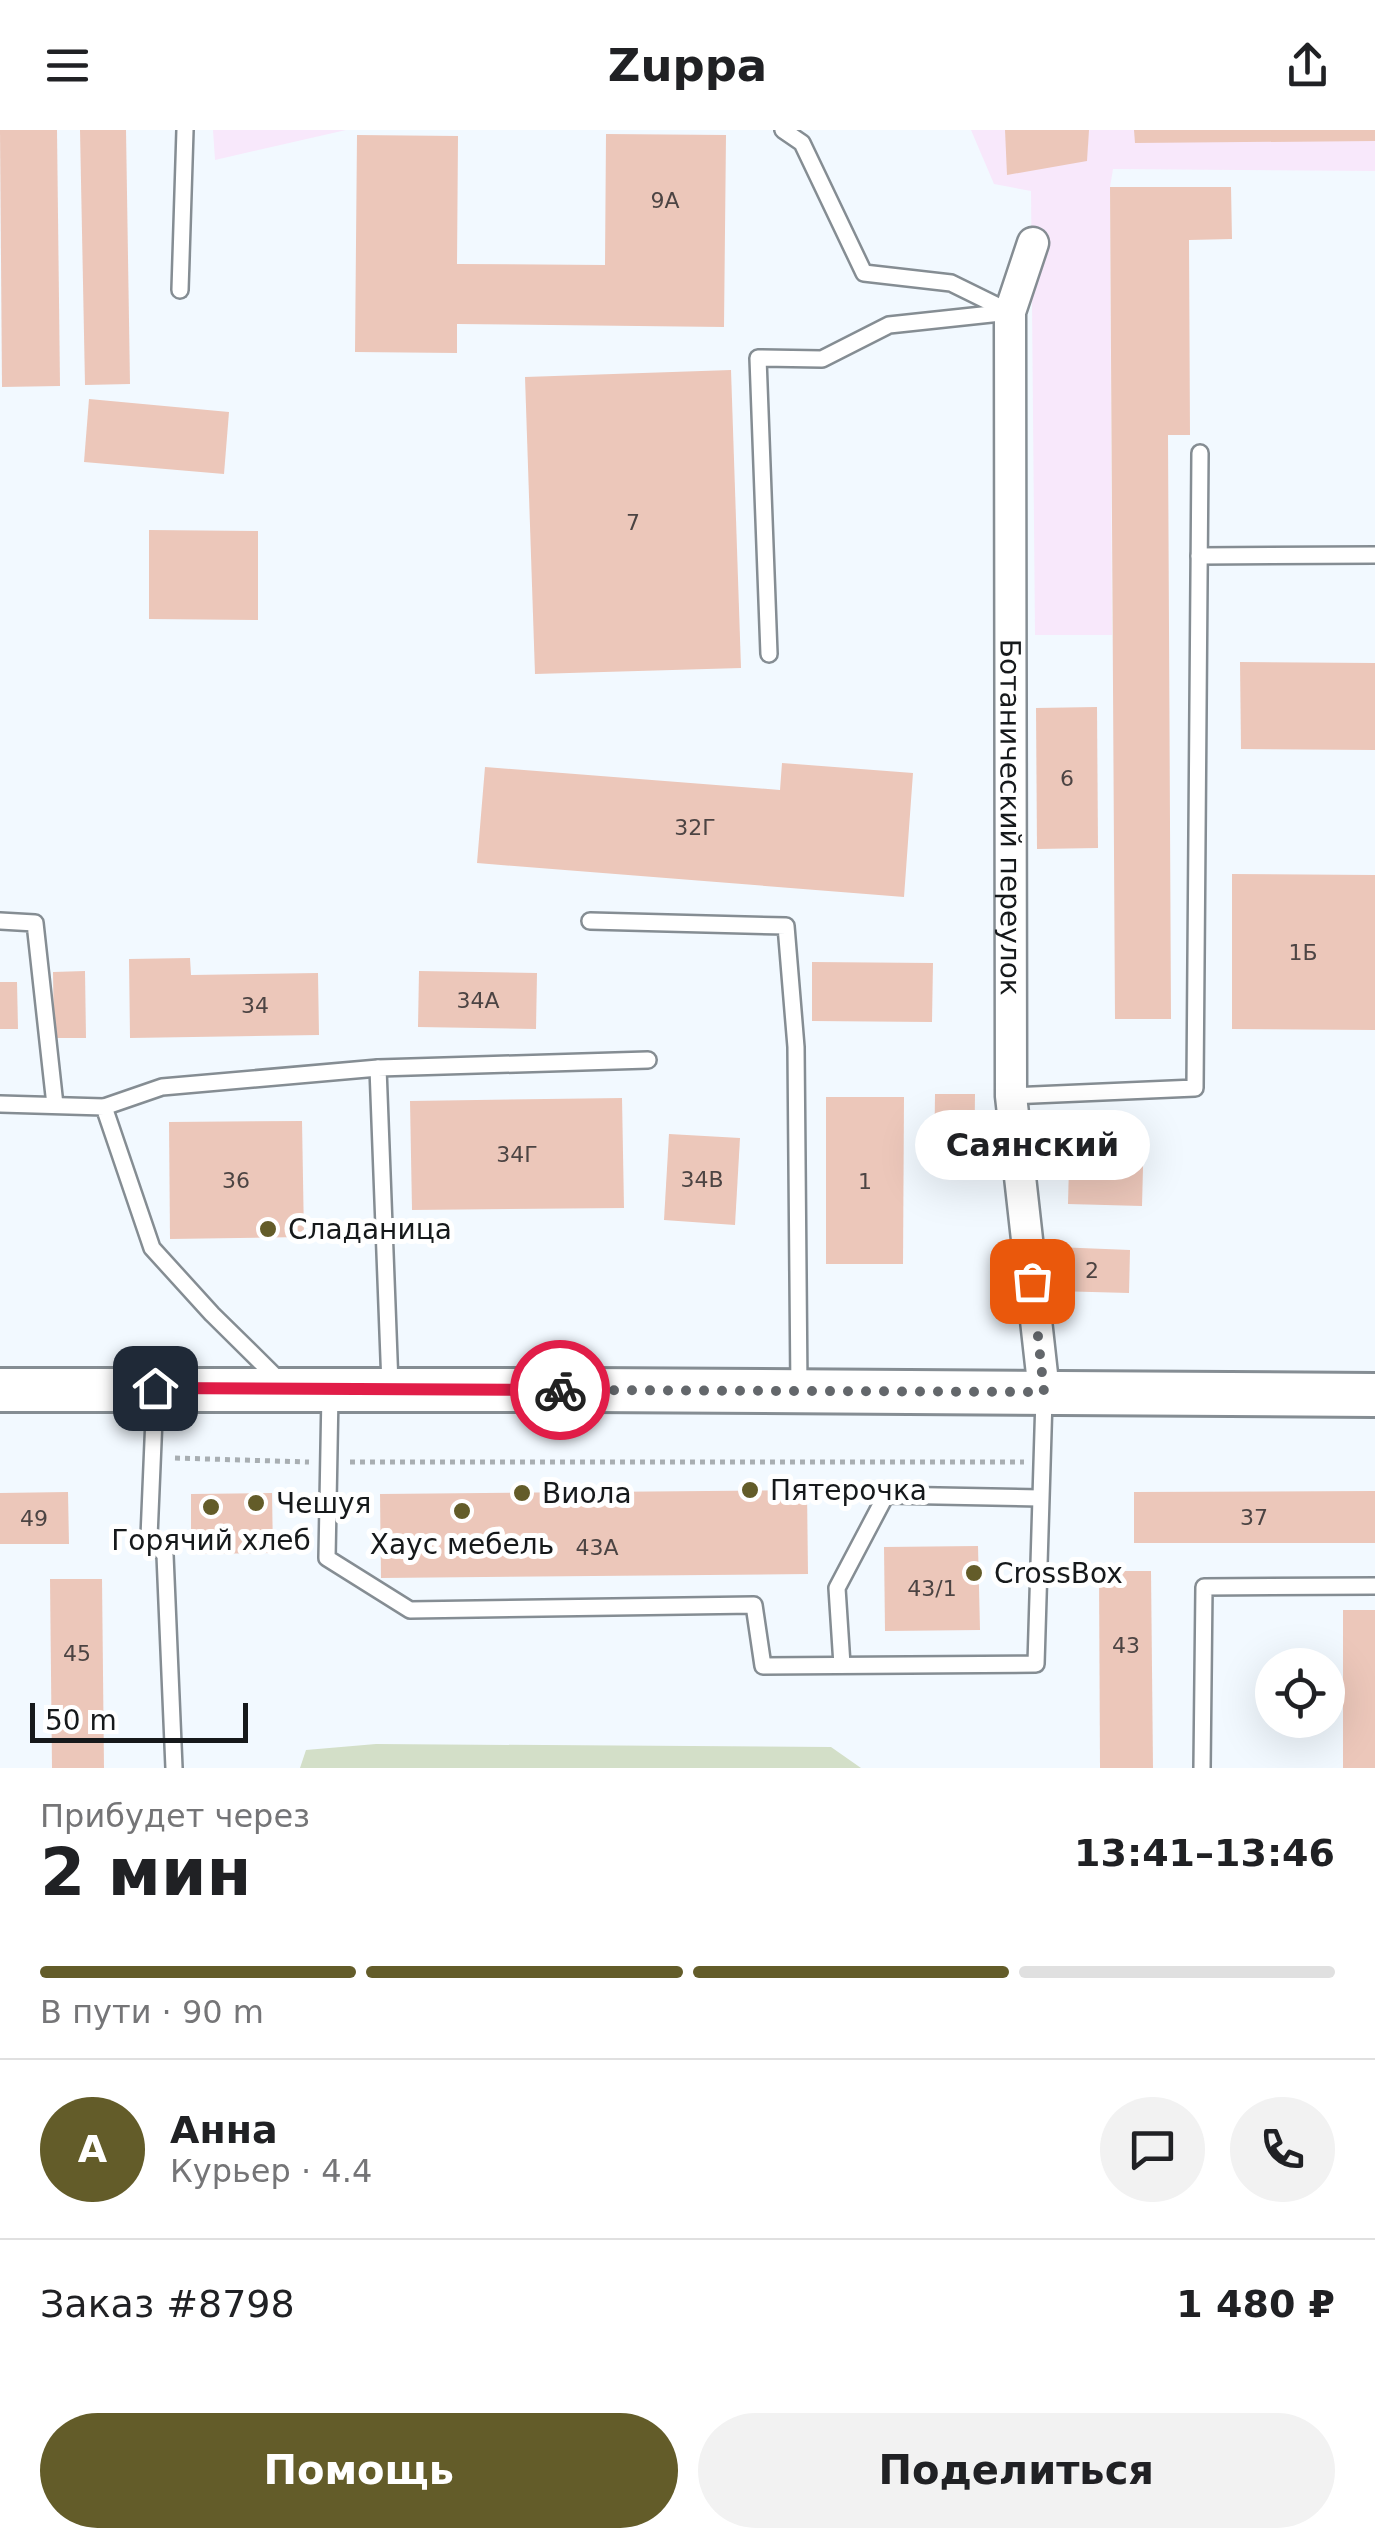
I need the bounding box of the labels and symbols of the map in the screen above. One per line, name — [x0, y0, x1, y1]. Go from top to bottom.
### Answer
house number: 9А — [650, 188, 680, 213]
house number: 7 — [626, 510, 640, 535]
street label: Ботанический переулок — [994, 639, 1027, 996]
house number: 6 — [1060, 766, 1074, 791]
house number: 32Г — [674, 815, 716, 840]
house number: 1Б — [1288, 940, 1318, 965]
house number: 34А — [456, 988, 500, 1013]
house number: 34 — [241, 993, 269, 1018]
callout: Саянский — [914, 1111, 1150, 1181]
house number: 34Г — [496, 1142, 538, 1167]
house number: 34В — [680, 1167, 724, 1192]
house number: 36 — [222, 1168, 250, 1193]
house number: 1 — [858, 1169, 872, 1194]
place label: Сладаница — [288, 1213, 452, 1246]
marker: Сладаница — [257, 1218, 279, 1240]
pin — [990, 1239, 1075, 1324]
house number: 2 — [1085, 1258, 1099, 1283]
courier — [510, 1340, 610, 1440]
pin — [113, 1346, 198, 1431]
place label: Пятерочка — [770, 1474, 927, 1507]
place label: Виола — [542, 1477, 632, 1510]
marker: Пятерочка — [739, 1479, 761, 1501]
marker: Виола — [511, 1482, 533, 1504]
place label: Чешуя — [276, 1487, 371, 1520]
marker: Чешуя — [245, 1492, 267, 1514]
marker: Горячий хлеб — [200, 1496, 222, 1518]
marker: Хаус мебель — [451, 1500, 473, 1522]
house number: 37 — [1240, 1505, 1268, 1530]
house number: 49 — [20, 1506, 48, 1531]
place label: Горячий хлеб — [111, 1524, 311, 1557]
place label: Хаус мебель — [370, 1528, 554, 1561]
house number: 43А — [575, 1535, 619, 1560]
place label: CrossBox — [994, 1557, 1123, 1590]
marker: CrossBox — [963, 1562, 985, 1584]
house number: 43/1 — [907, 1576, 957, 1601]
house number: 43 — [1112, 1633, 1140, 1658]
house number: 45 — [63, 1641, 91, 1666]
scale bar — [30, 1698, 248, 1742]

